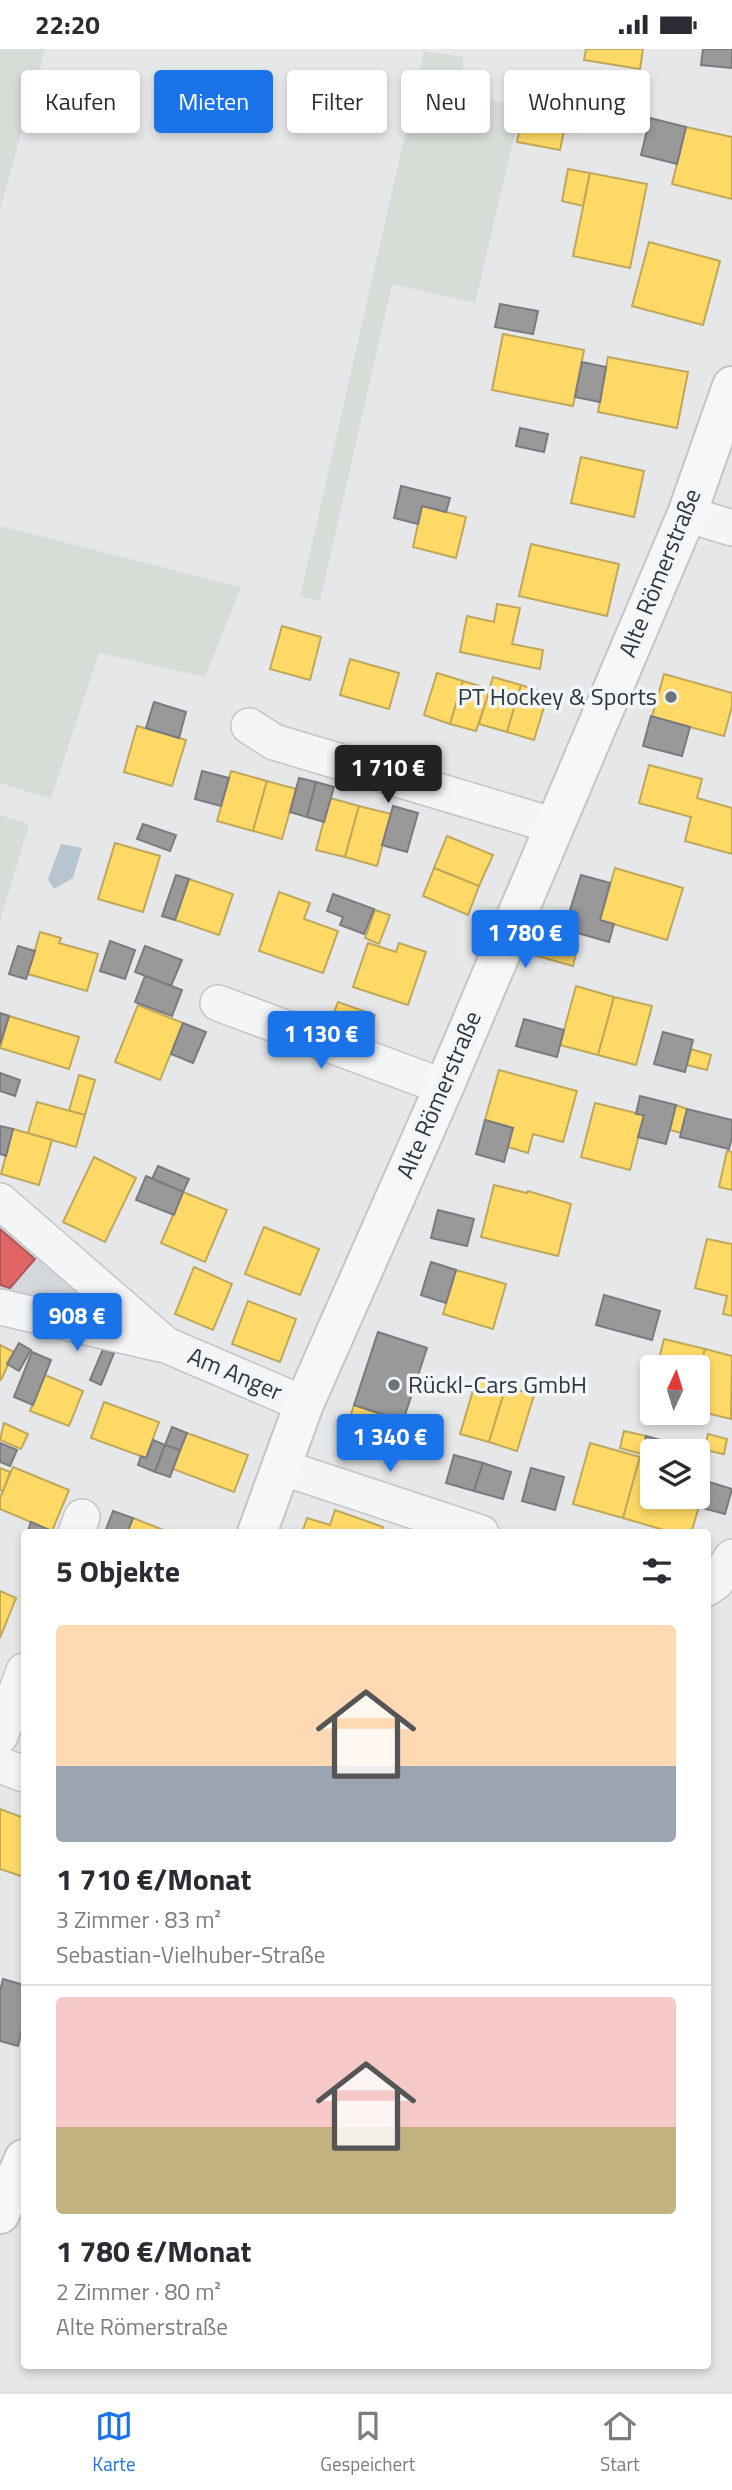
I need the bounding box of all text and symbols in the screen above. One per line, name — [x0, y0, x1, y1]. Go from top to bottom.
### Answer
text: 22:20 — [35, 5, 100, 44]
chip: Kaufen — [21, 70, 140, 133]
chip: Mieten — [154, 70, 273, 133]
chip: Filter — [287, 70, 387, 133]
chip: Neu — [401, 70, 490, 133]
chip: Wohnung — [504, 70, 650, 133]
street label: Alte Römerstraße — [609, 483, 709, 662]
place label: PT Hockey & Sports — [458, 678, 657, 714]
marker: PT Hockey & Sports — [663, 689, 679, 705]
pin: 1 710 € — [323, 745, 453, 805]
text: 1 710 € — [351, 750, 425, 785]
pin: 1 780 € — [460, 911, 590, 970]
text: 1 780 € — [488, 915, 562, 950]
street label: Alte Römerstraße — [386, 1005, 490, 1184]
pin: 1 130 € — [256, 1011, 386, 1071]
text: 1 130 € — [284, 1016, 358, 1051]
pin: 908 € — [28, 1293, 126, 1353]
text: 908 € — [49, 1298, 105, 1333]
street label: Am Anger — [183, 1337, 288, 1409]
north arrow — [640, 1355, 710, 1425]
map controls — [640, 1355, 710, 1509]
place label: Rückl-Cars GmbH — [408, 1366, 587, 1402]
marker: Rückl-Cars GmbH — [386, 1377, 402, 1393]
pin: 1 340 € — [325, 1415, 455, 1474]
text: 1 340 € — [353, 1419, 427, 1454]
button: layers — [640, 1439, 710, 1509]
text: 5 Objekte — [56, 1548, 180, 1594]
icon: filters — [638, 1552, 676, 1590]
icon: home — [303, 1671, 429, 1797]
text: 1 710 €/Monat — [56, 1856, 252, 1902]
text: 3 Zimmer · 83 m² — [56, 1902, 221, 1937]
text: Sebastian-Vielhuber-Straße — [56, 1937, 325, 1972]
icon: home — [303, 2043, 429, 2169]
text: 1 780 €/Monat — [56, 2228, 252, 2274]
text: 2 Zimmer · 80 m² — [56, 2274, 221, 2309]
text: Alte Römerstraße — [56, 2309, 228, 2344]
tab: Karte — [92, 2407, 136, 2478]
tab: Gespeichert — [320, 2407, 415, 2478]
tab: Start — [600, 2407, 640, 2478]

